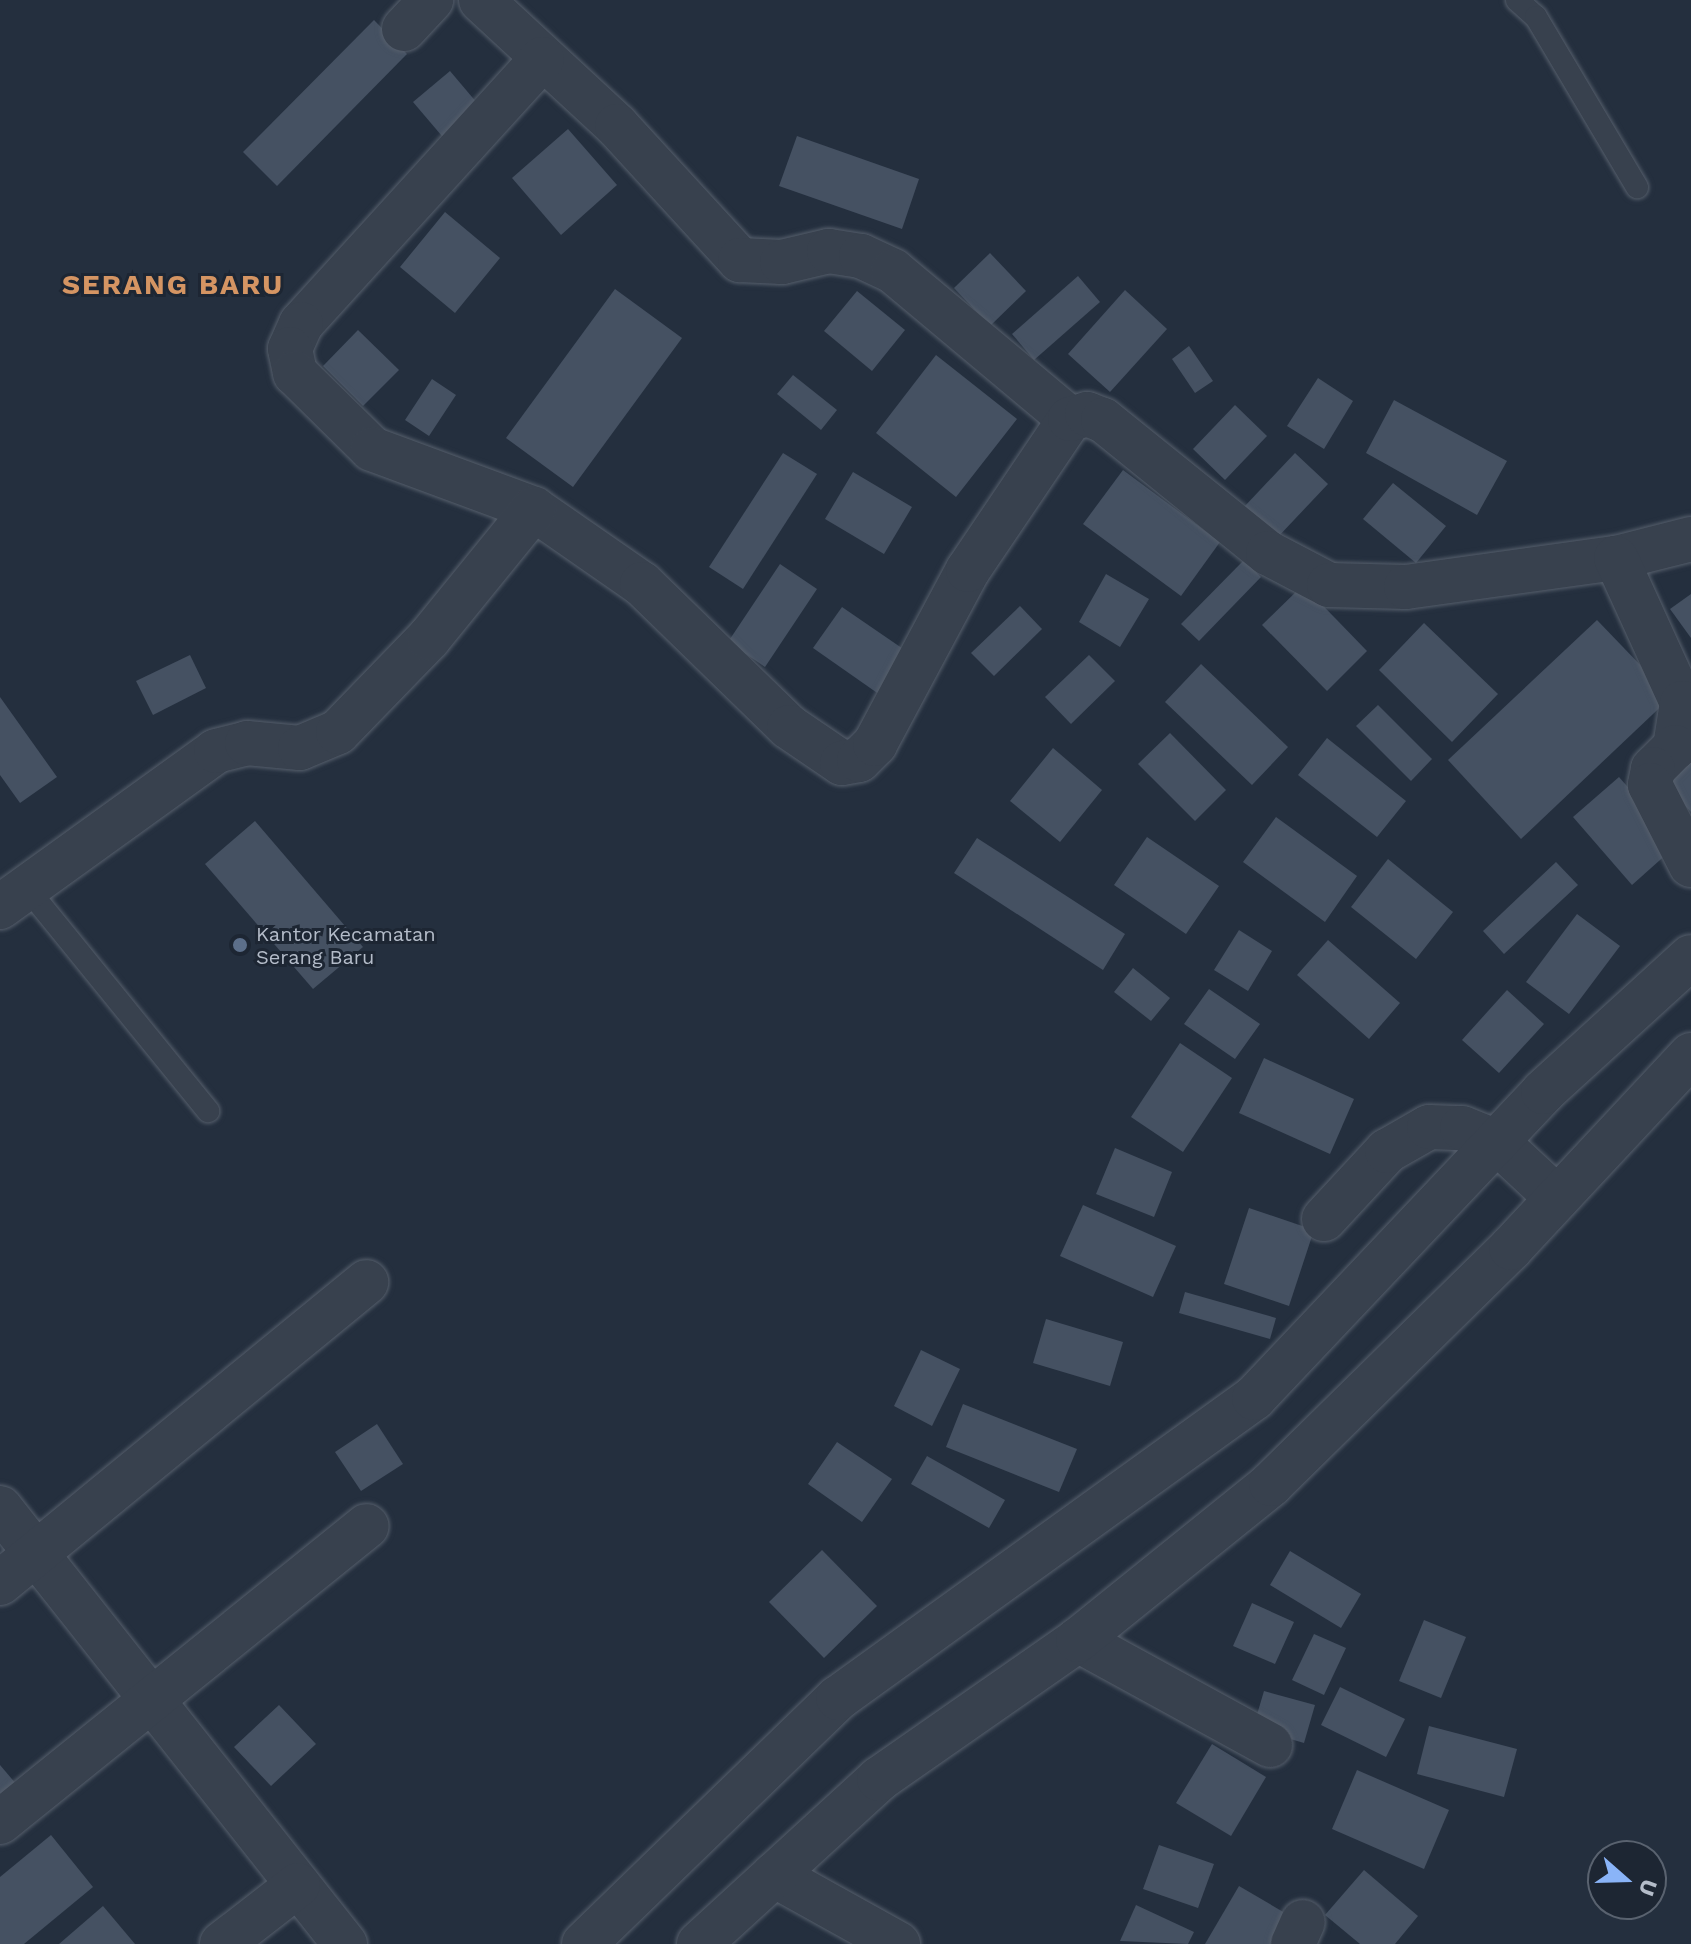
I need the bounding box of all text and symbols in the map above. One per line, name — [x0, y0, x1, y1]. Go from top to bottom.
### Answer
district label: SERANG BARU — [62, 268, 284, 302]
place label: Kantor Kecamatan Serang Baru — [256, 922, 436, 969]
marker: Kantor Kecamatan Serang Baru — [231, 936, 249, 954]
north arrow — [1587, 1840, 1667, 1920]
text: U — [1634, 1876, 1663, 1899]

